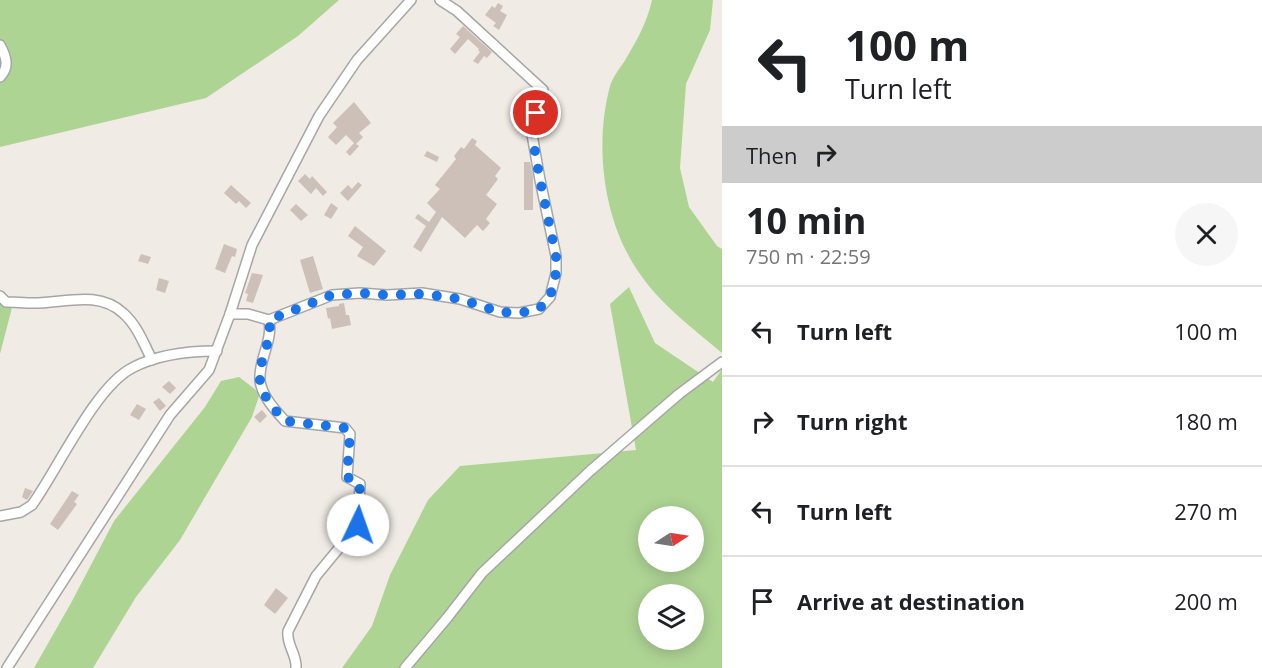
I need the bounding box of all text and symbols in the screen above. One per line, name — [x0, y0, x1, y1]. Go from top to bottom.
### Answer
text: 100 m — [845, 16, 969, 73]
icon: left — [746, 24, 824, 102]
text: Turn left — [845, 70, 952, 107]
pin — [510, 87, 561, 138]
icon: arrive — [519, 96, 552, 129]
icon: right — [809, 138, 842, 171]
text: Then — [746, 140, 797, 170]
text: 10 min — [746, 196, 867, 245]
button: close — [1175, 203, 1238, 266]
text: 750 m · 22:59 — [746, 243, 871, 270]
icon: left — [746, 315, 779, 348]
text: Turn left — [797, 316, 892, 346]
text: 100 m — [1174, 316, 1238, 346]
icon: right — [746, 405, 779, 438]
text: Turn right — [797, 406, 908, 436]
text: 180 m — [1174, 406, 1238, 436]
position arrow — [326, 493, 390, 557]
icon: left — [746, 495, 779, 528]
text: Turn left — [797, 496, 892, 526]
text: 270 m — [1174, 496, 1238, 526]
north arrow — [638, 506, 704, 572]
map controls — [638, 506, 704, 650]
button: layers — [638, 584, 704, 650]
icon: arrive — [746, 585, 779, 618]
text: Arrive at destination — [797, 586, 1025, 616]
text: 200 m — [1174, 586, 1238, 616]

